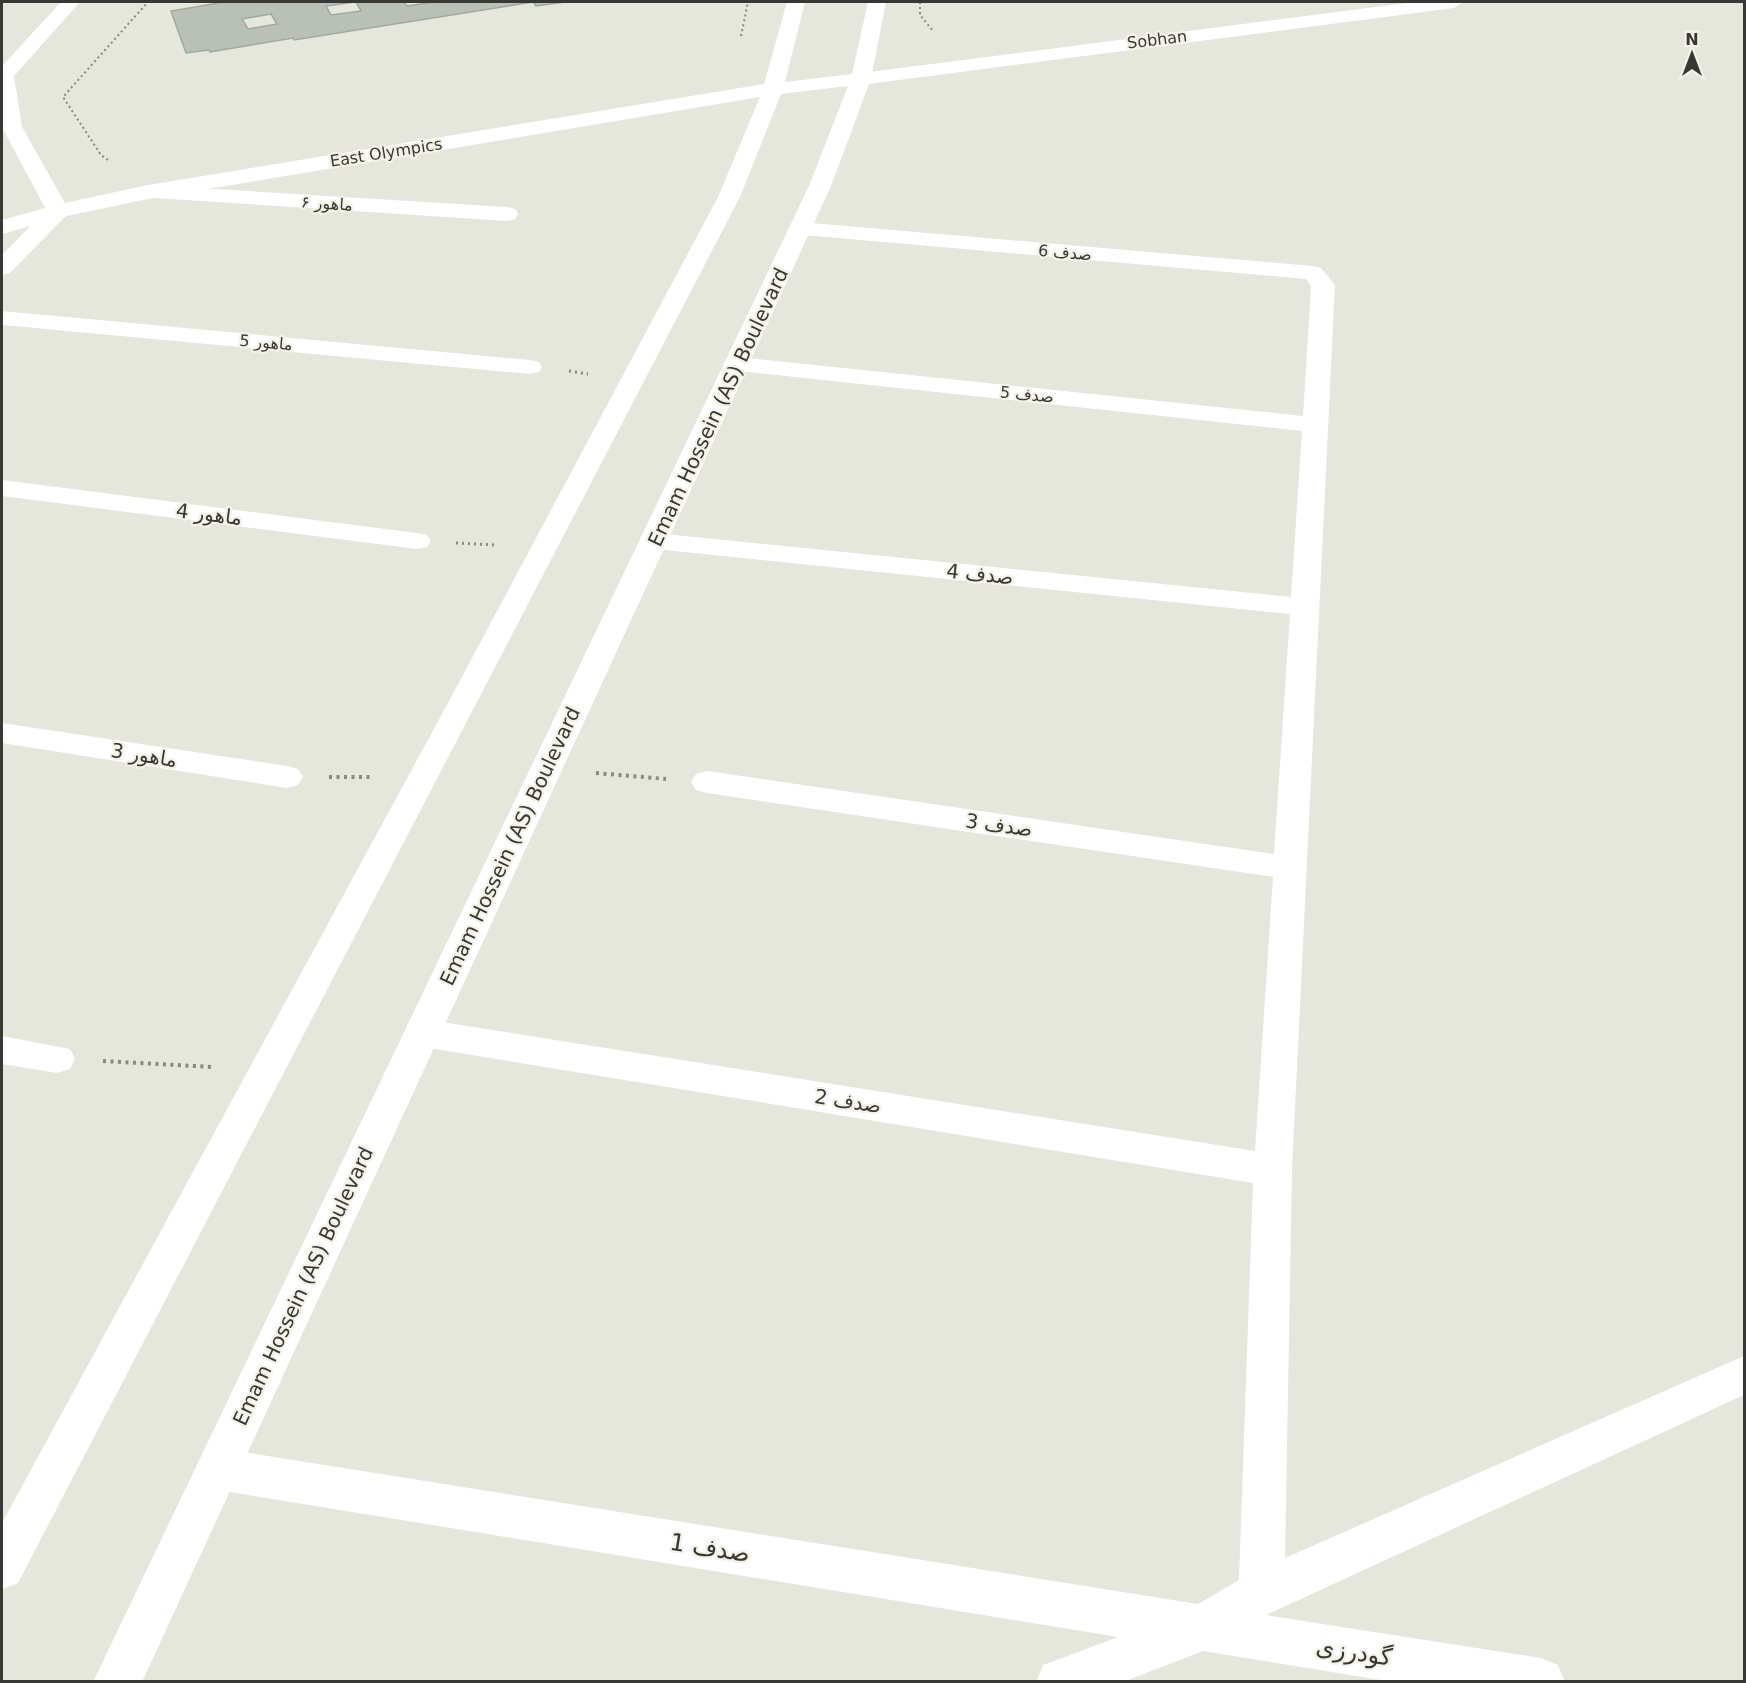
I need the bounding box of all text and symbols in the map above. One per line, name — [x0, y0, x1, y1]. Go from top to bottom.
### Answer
north arrow — [1662, 24, 1722, 84]
street label: Sobhan — [1126, 26, 1188, 53]
text: N — [1685, 30, 1699, 49]
street label: East Olympics — [329, 134, 444, 171]
street label: ماهور ۶ — [301, 192, 353, 216]
street label: صدف 6 — [1037, 241, 1093, 264]
street label: Emam Hossein (AS) Boulevard — [643, 264, 793, 550]
street label: ماهور 5 — [239, 331, 293, 355]
street label: صدف 5 — [999, 382, 1055, 407]
street label: ماهور 4 — [175, 498, 243, 530]
street label: صدف 4 — [945, 559, 1015, 589]
street label: Emam Hossein (AS) Boulevard — [435, 703, 585, 989]
street label: ماهور 3 — [109, 738, 179, 772]
street label: صدف 3 — [964, 808, 1034, 842]
street label: صدف 2 — [813, 1084, 883, 1118]
street label: Emam Hossein (AS) Boulevard — [228, 1143, 378, 1429]
street label: صدف 1 — [668, 1528, 752, 1568]
street label: گودرزی — [1314, 1632, 1395, 1672]

